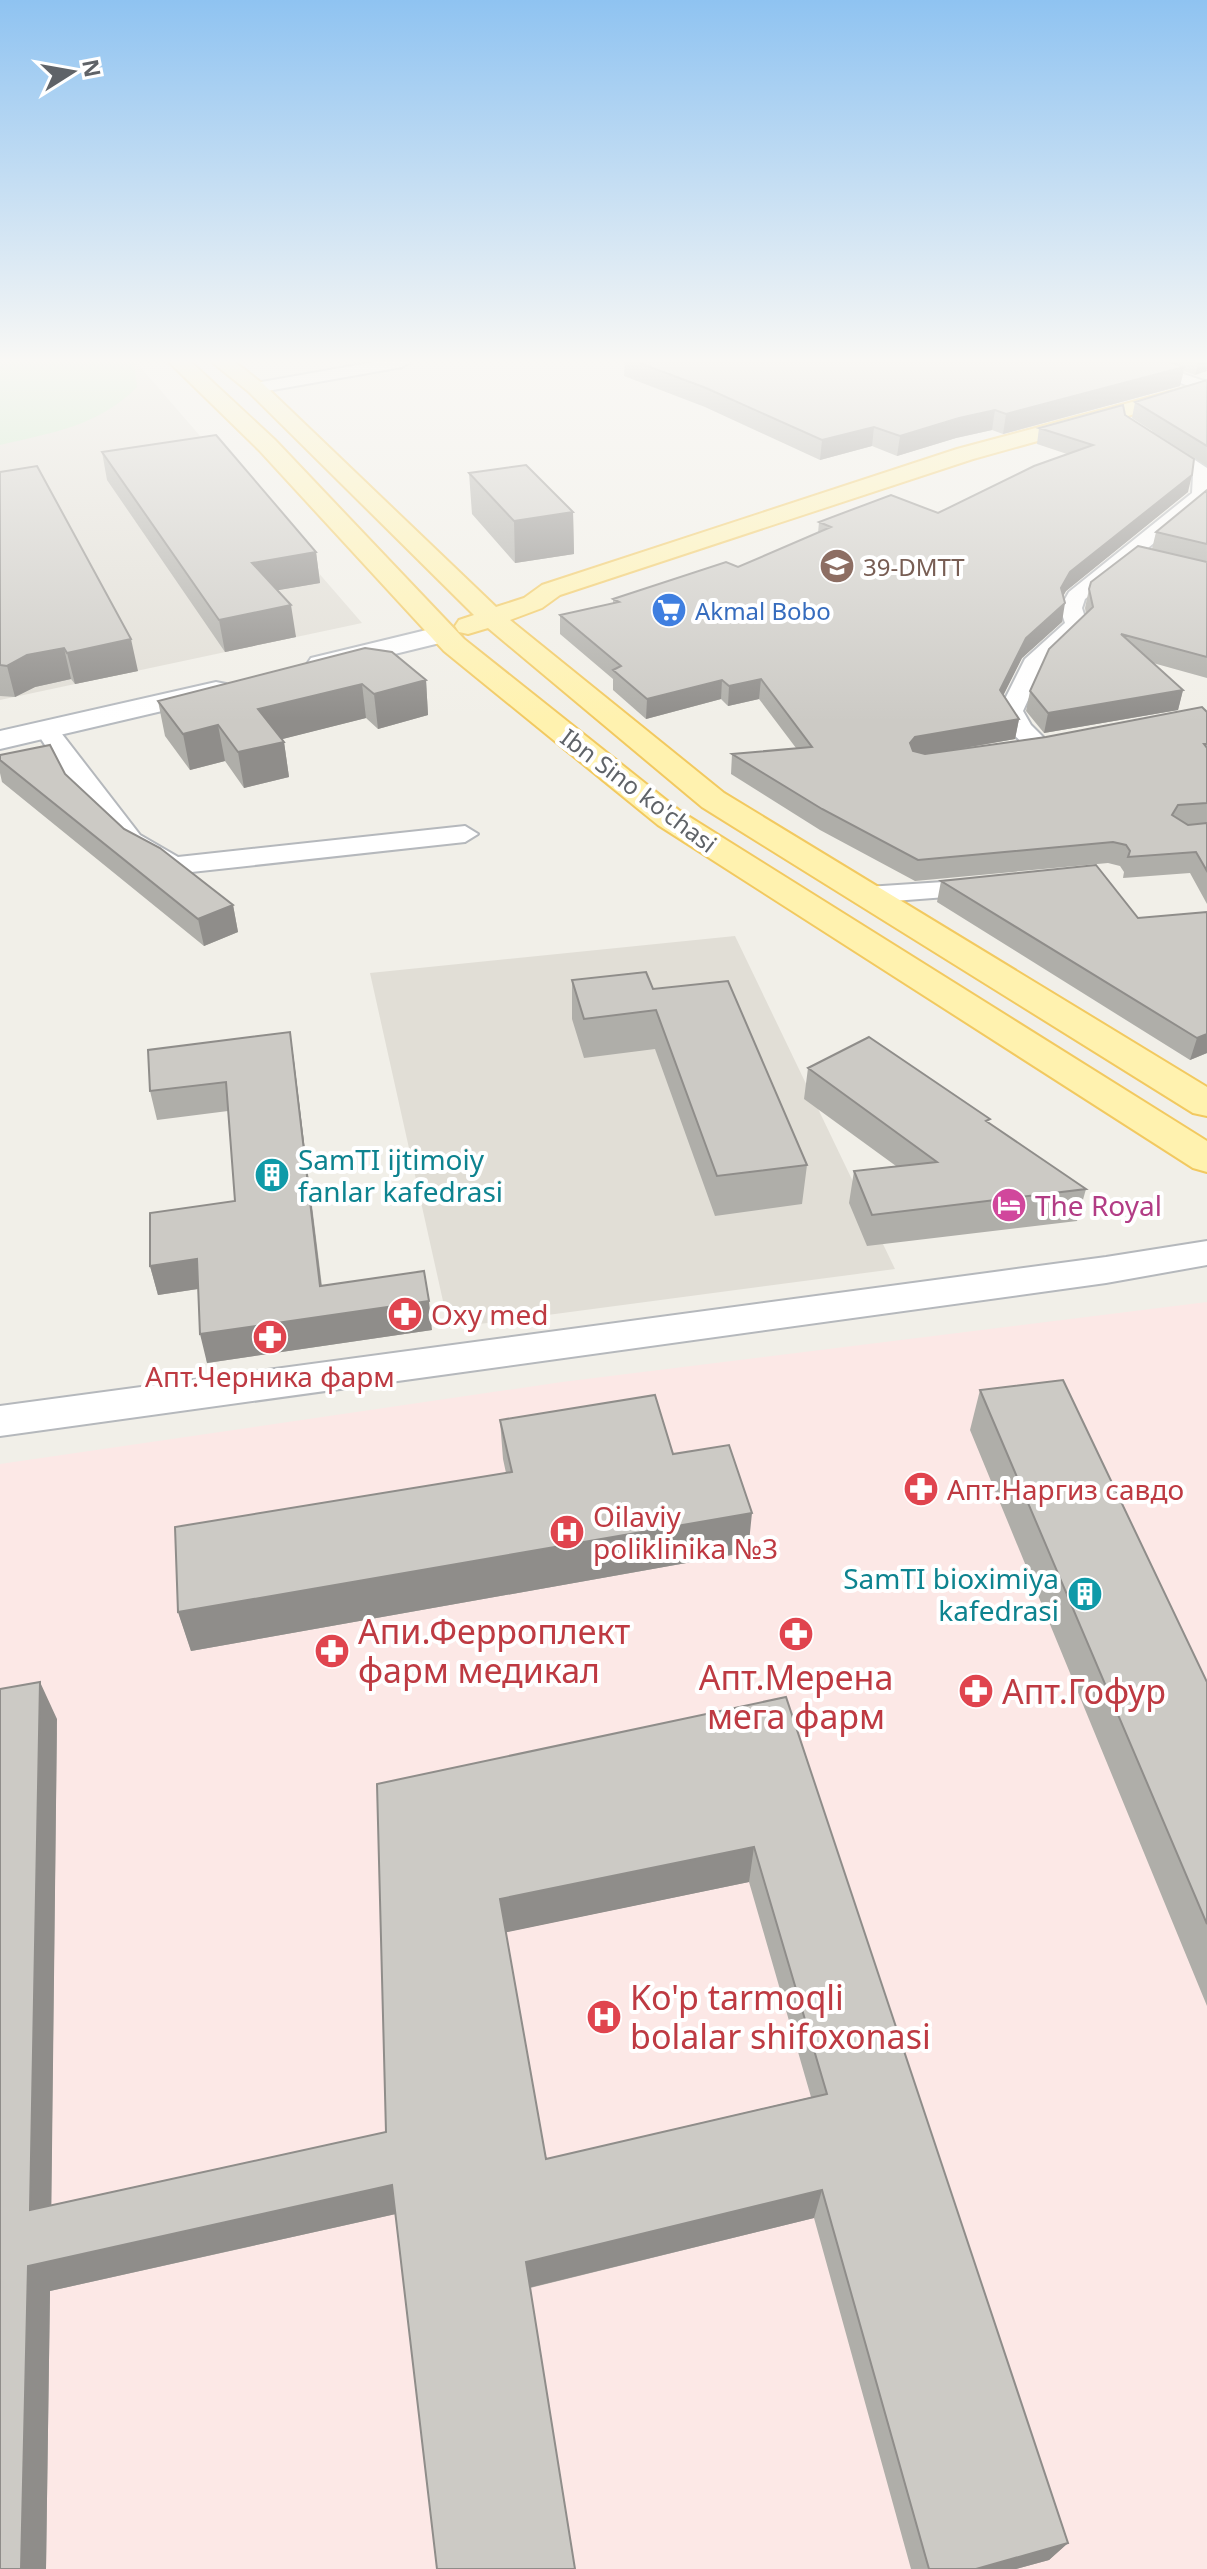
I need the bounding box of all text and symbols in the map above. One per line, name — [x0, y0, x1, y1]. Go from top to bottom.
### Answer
north arrow — [32, 32, 112, 112]
text: N — [76, 56, 109, 80]
school or university icon: 39-DMTT — [818, 547, 856, 585]
place label: 39-DMTT — [863, 550, 965, 583]
supermarket icon: Akmal Bobo — [650, 591, 688, 629]
place label: Akmal Bobo — [695, 594, 831, 627]
street label: Ibn Sino ko'chasi — [554, 720, 724, 860]
place label: SamTI ijtimoiy fanlar kafedrasi — [298, 1140, 503, 1210]
building icon: SamTI ijtimoiy fanlar kafedrasi — [253, 1156, 291, 1194]
hotel icon: The Royal — [990, 1186, 1028, 1224]
place label: The Royal — [1035, 1186, 1162, 1224]
pharmacy icon: Oxy med — [386, 1295, 424, 1333]
place label: Oxy med — [431, 1295, 548, 1333]
pharmacy icon: Апт.Черника фарм — [251, 1318, 289, 1356]
place label: Апт.Черника фарм — [145, 1357, 395, 1395]
pharmacy icon: Апт.Наргиз савдо — [902, 1470, 940, 1508]
place label: Апт.Наргиз савдо — [947, 1470, 1184, 1508]
place label: Oilaviy poliklinika №3 — [593, 1497, 778, 1567]
hospital icon: Oilaviy poliklinika №3 — [548, 1513, 586, 1551]
place label: SamTI bioximiya kafedrasi — [843, 1559, 1059, 1629]
building icon: SamTI bioximiya kafedrasi — [1066, 1575, 1104, 1613]
place label: Апи.Ферроплект фарм медикал — [358, 1608, 631, 1693]
pharmacy icon: Апт.Мерена мега фарм — [777, 1615, 815, 1653]
pharmacy icon: Апи.Ферроплект фарм медикал — [313, 1632, 351, 1670]
place label: Апт.Мерена мега фарм — [699, 1654, 893, 1739]
place label: Апт.Гофур — [1002, 1668, 1166, 1714]
pharmacy icon: Апт.Гофур — [957, 1672, 995, 1710]
place label: Ko'p tarmoqli bolalar shifoxonasi — [630, 1974, 931, 2059]
hospital icon: Ko'p tarmoqli bolalar shifoxonasi — [585, 1998, 623, 2036]

